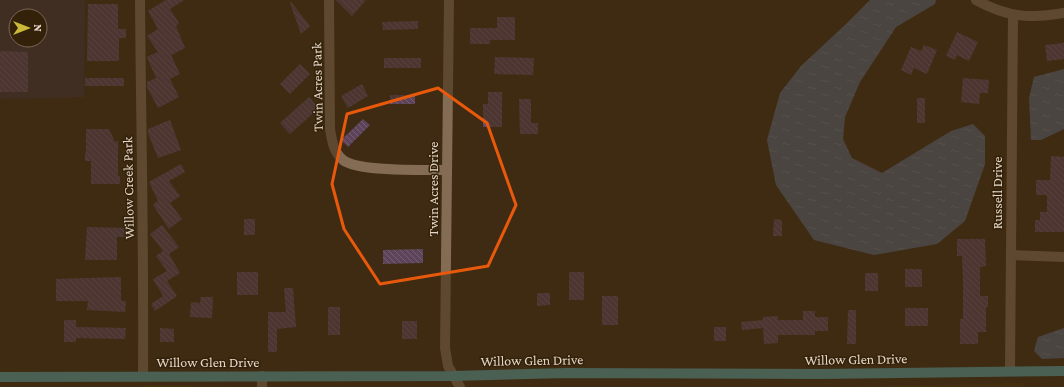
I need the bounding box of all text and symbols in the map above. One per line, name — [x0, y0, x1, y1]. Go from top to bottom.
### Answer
north arrow — [8, 8, 48, 48]
text: N — [32, 24, 44, 32]
street label: Twin Acres Park — [308, 42, 326, 132]
street label: Willow Creek Park — [119, 136, 137, 240]
street label: Twin Acres Drive — [425, 142, 441, 236]
street label: Russell Drive — [989, 157, 1005, 229]
street label: Willow Glen Drive — [804, 350, 908, 368]
street label: Willow Glen Drive — [480, 351, 584, 369]
street label: Willow Glen Drive — [157, 354, 259, 370]

